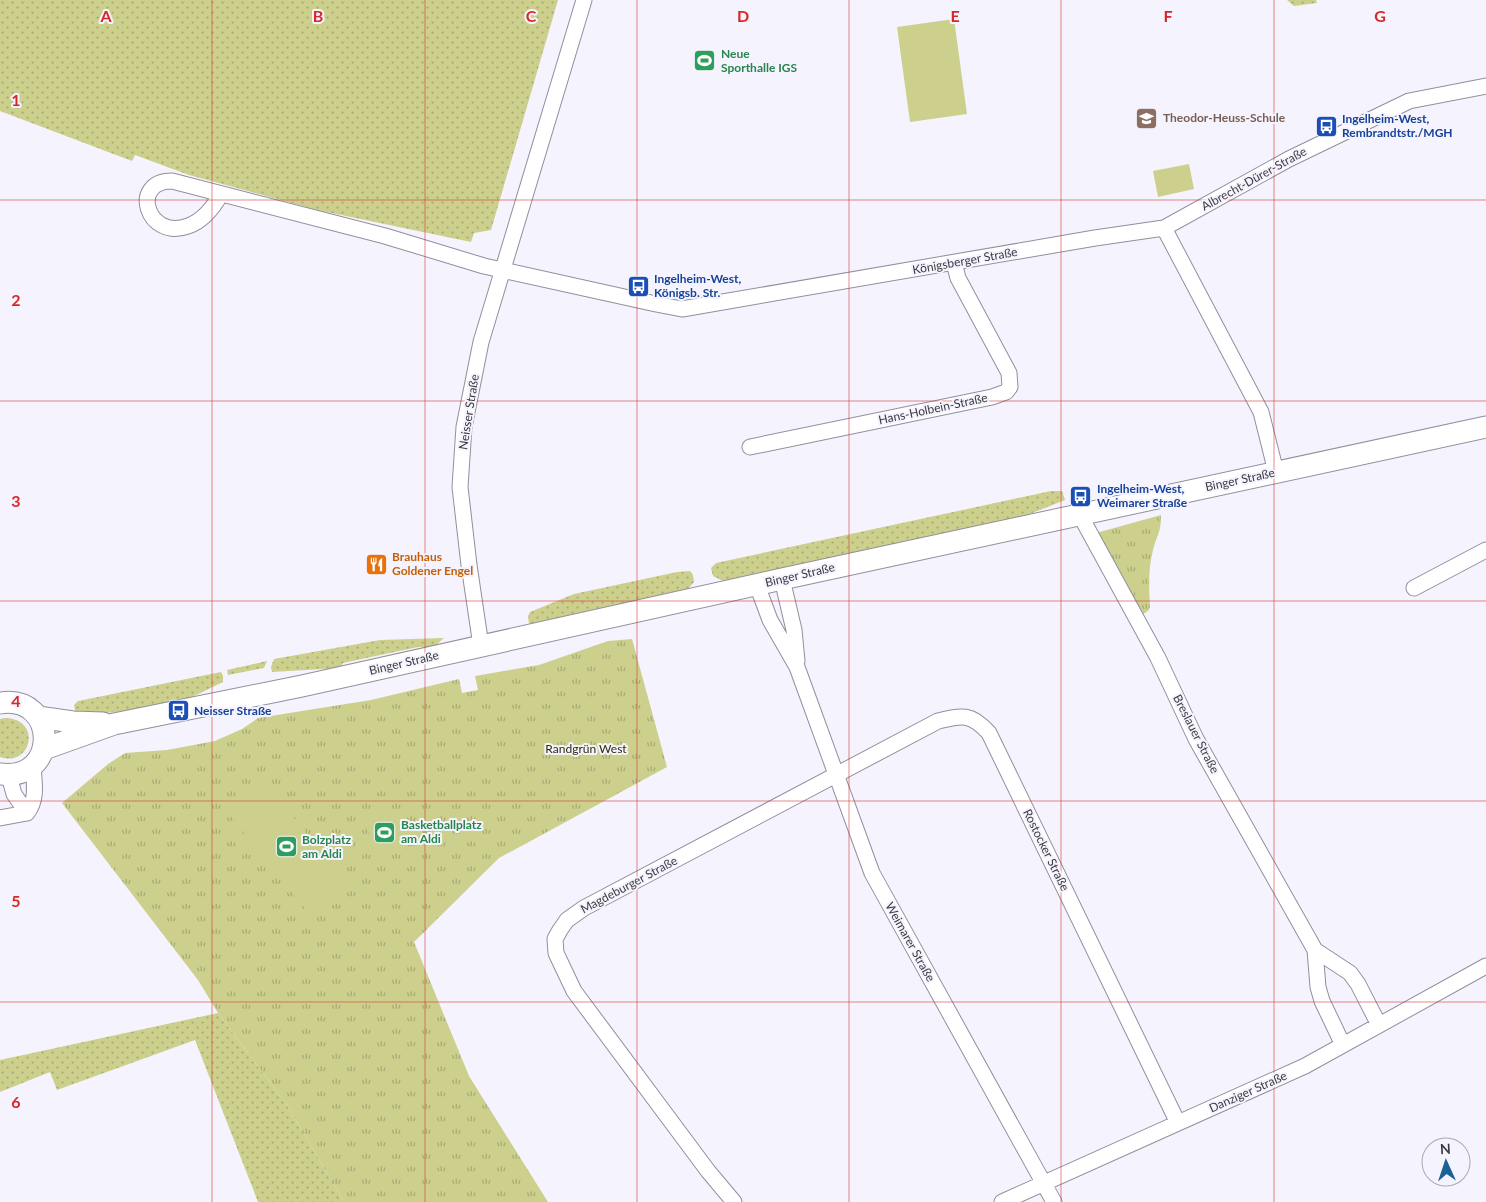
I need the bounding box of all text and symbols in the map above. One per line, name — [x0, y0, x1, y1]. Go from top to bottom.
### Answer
text: A — [99, 6, 112, 25]
text: B — [313, 6, 323, 25]
text: C — [526, 6, 537, 25]
text: D — [737, 6, 749, 25]
text: E — [950, 6, 960, 25]
text: F — [1163, 6, 1173, 25]
text: G — [1374, 6, 1386, 25]
place label: Neue Sporthalle IGS — [721, 46, 798, 75]
sports icon: Neue Sporthalle IGS — [693, 49, 717, 73]
text: 1 — [11, 90, 21, 109]
school or university icon: Theodor-Heuss-Schule — [1135, 106, 1159, 130]
place label: Theodor-Heuss-Schule — [1163, 110, 1286, 125]
place label: Ingelheim-West, Rembrandtstr./MGH — [1342, 111, 1453, 140]
bus stop icon: Ingelheim-West, Rembrandtstr./MGH — [1314, 114, 1338, 138]
street label: Albrecht-Dürer-Straße — [1198, 143, 1309, 214]
street label: Königsberger Straße — [911, 244, 1019, 277]
place label: Ingelheim-West, Königsb. Str. — [654, 271, 741, 300]
bus stop icon: Ingelheim-West, Königsb. Str. — [626, 274, 650, 298]
text: 2 — [11, 290, 21, 309]
street label: Neisser Straße — [455, 373, 482, 451]
street label: Hans-Holbein-Straße — [877, 390, 989, 427]
street label: Binger Straße — [1204, 465, 1276, 494]
place label: Ingelheim-West, Weimarer Straße — [1097, 481, 1188, 510]
bus stop icon: Ingelheim-West, Weimarer Straße — [1069, 484, 1093, 508]
text: 3 — [11, 491, 21, 510]
place label: Brauhaus Goldener Engel — [392, 549, 473, 578]
restaurant icon: Brauhaus Goldener Engel — [364, 552, 388, 576]
street label: Binger Straße — [764, 559, 836, 590]
street label: Binger Straße — [368, 647, 440, 678]
text: 4 — [11, 691, 21, 710]
street label: Breslauer Straße — [1170, 692, 1223, 776]
bus stop icon: Neisser Straße — [166, 699, 190, 723]
place label: Neisser Straße — [194, 703, 272, 718]
park label: Randgrün West — [545, 741, 627, 756]
street label: Rostocker Straße — [1020, 806, 1073, 893]
place label: Basketballplatz am Aldi — [401, 817, 482, 846]
sports icon: Basketballplatz am Aldi — [373, 820, 397, 844]
place label: Bolzplatz am Aldi — [302, 832, 351, 861]
sports icon: Bolzplatz am Aldi — [274, 835, 298, 859]
street label: Magdeburger Straße — [578, 853, 680, 916]
text: 5 — [11, 891, 21, 910]
street label: Weimarer Straße — [882, 899, 938, 984]
street label: Danziger Straße — [1207, 1068, 1289, 1115]
text: 6 — [11, 1092, 21, 1111]
north arrow — [1421, 1137, 1471, 1187]
text: N — [1439, 1140, 1451, 1157]

